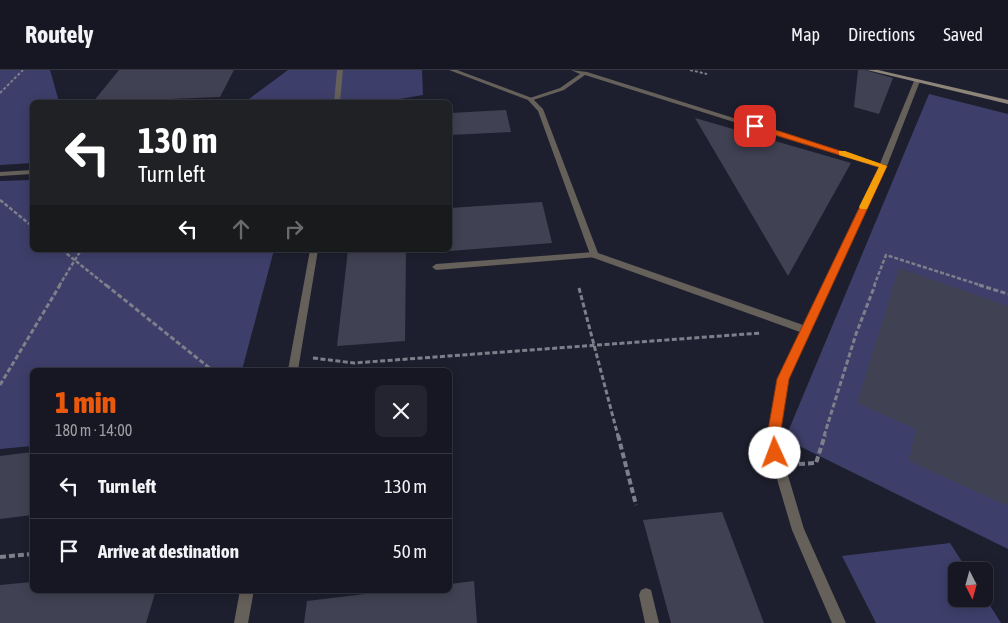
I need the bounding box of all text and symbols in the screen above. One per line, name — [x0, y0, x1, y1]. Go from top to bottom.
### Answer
text: Routely — [25, 21, 93, 48]
text: Map — [791, 24, 820, 45]
text: Directions — [848, 24, 915, 45]
text: Saved — [943, 24, 983, 45]
pin — [734, 105, 776, 147]
icon: arrive — [741, 112, 769, 140]
icon: left — [55, 120, 120, 185]
text: 130 m — [138, 120, 217, 160]
text: Turn left — [138, 161, 205, 187]
icon: left — [174, 215, 202, 243]
icon: ahead — [227, 215, 255, 243]
icon: right — [280, 215, 308, 243]
text: 1 min — [55, 385, 116, 419]
button: close — [375, 385, 427, 437]
text: 180 m · 14:00 — [55, 421, 132, 439]
position arrow — [748, 426, 800, 478]
icon: left — [55, 472, 83, 500]
text: Turn left — [98, 475, 156, 497]
text: 130 m — [384, 475, 427, 497]
icon: arrive — [55, 537, 83, 565]
text: Arrive at destination — [98, 540, 239, 562]
text: 50 m — [393, 540, 427, 562]
north arrow — [948, 562, 992, 608]
map controls — [948, 562, 993, 607]

